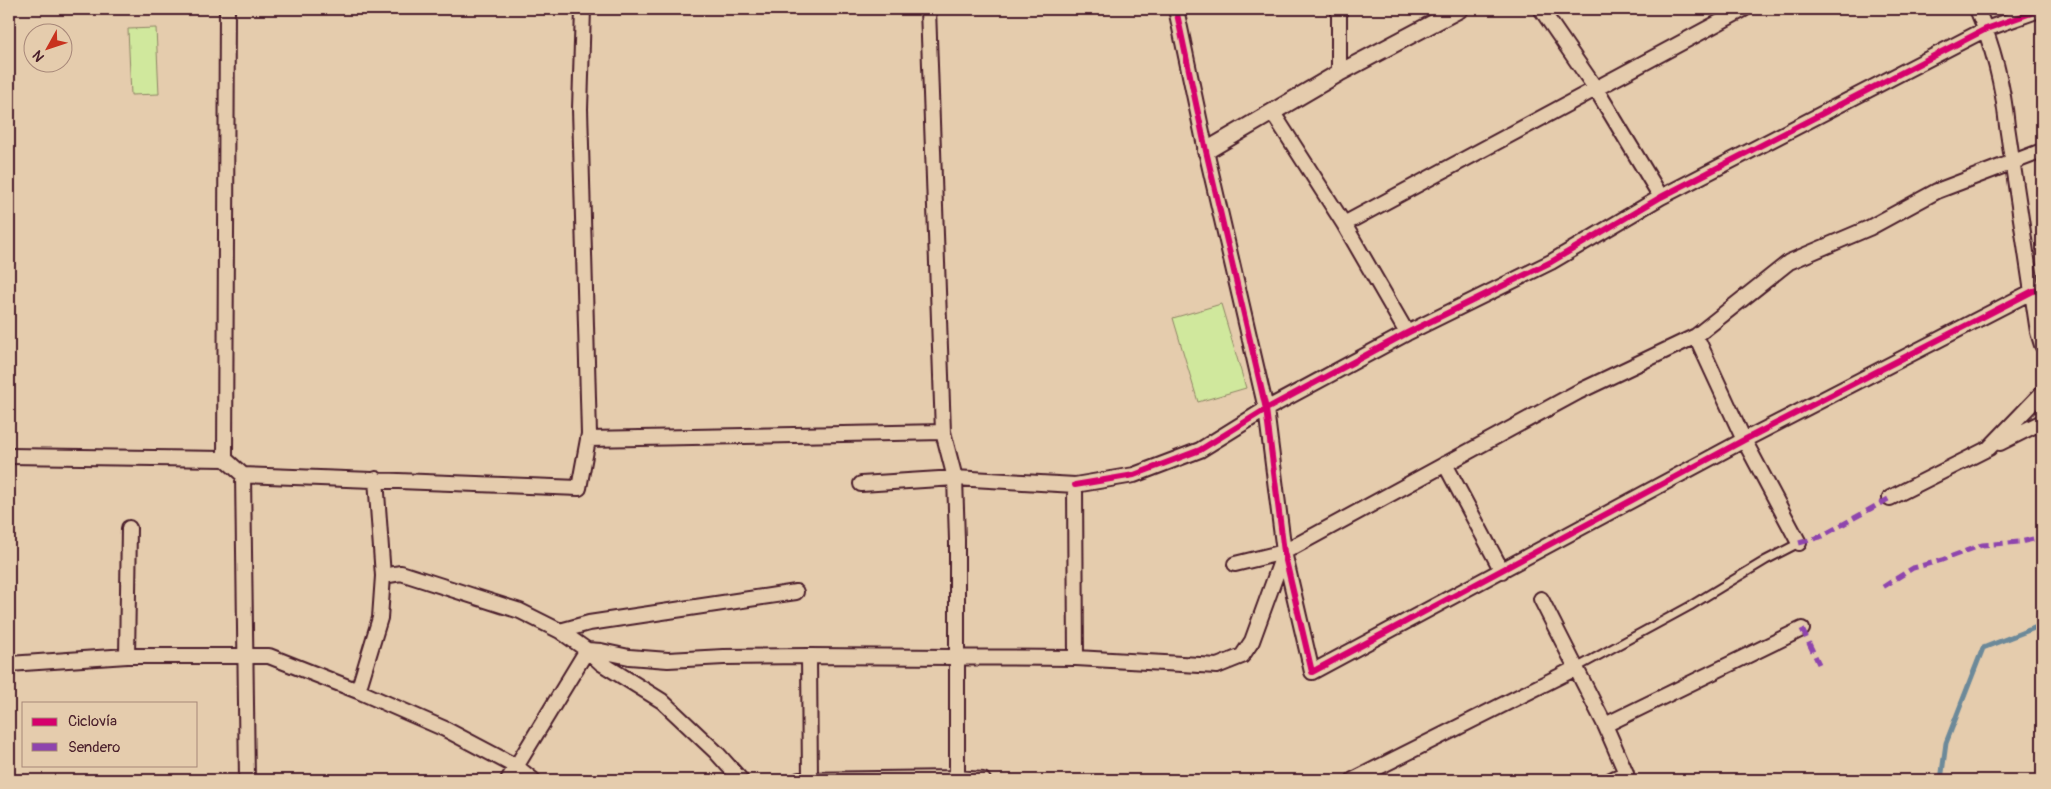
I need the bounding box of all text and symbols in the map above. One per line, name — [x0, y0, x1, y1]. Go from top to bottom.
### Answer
north arrow — [22, 22, 72, 72]
text: N — [29, 47, 48, 65]
legend — [22, 702, 198, 766]
text: Ciclovía — [68, 712, 117, 731]
text: Sendero — [68, 738, 120, 757]

